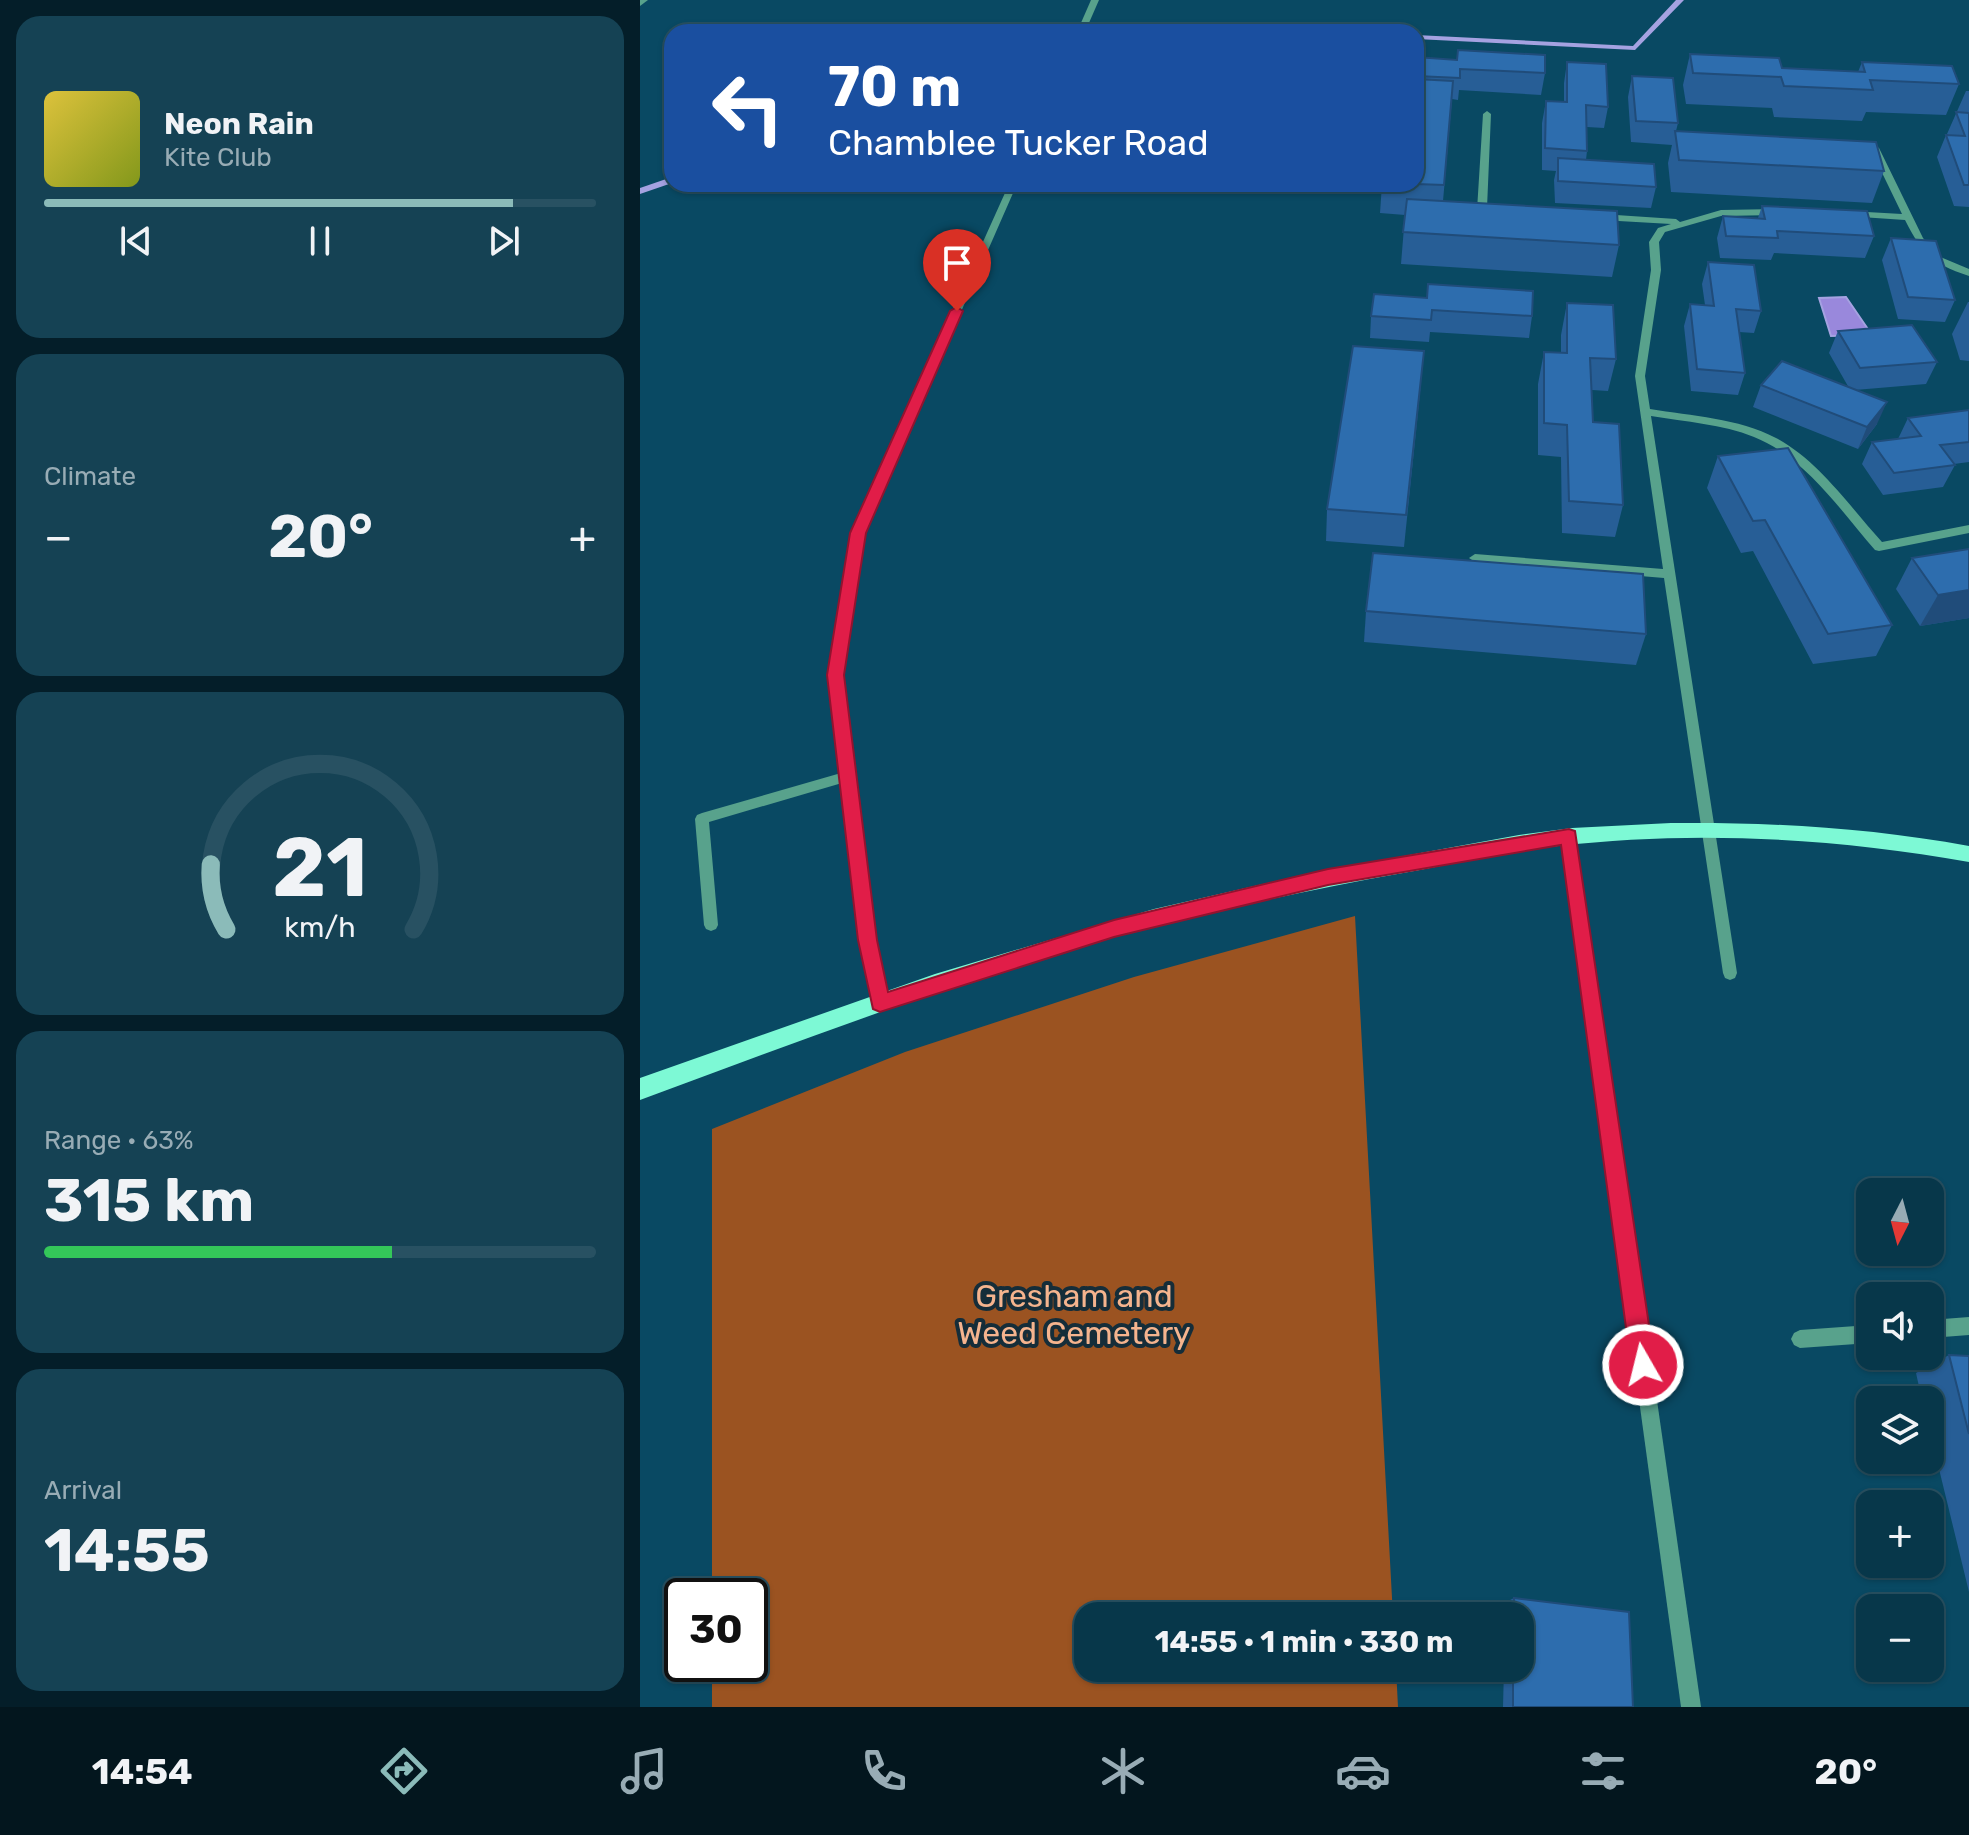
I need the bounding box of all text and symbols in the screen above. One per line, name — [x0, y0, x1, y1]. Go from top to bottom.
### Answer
text: 70 m — [828, 54, 961, 120]
icon: left — [696, 56, 800, 160]
text: Neon Rain — [164, 106, 314, 142]
text: Chamblee Tucker Road — [828, 121, 1209, 164]
text: Kite Club — [164, 142, 272, 173]
icon: previous — [114, 219, 158, 263]
icon: pause — [298, 219, 342, 263]
icon: next — [482, 219, 526, 263]
pin — [923, 229, 991, 311]
icon: arrive — [935, 241, 979, 285]
text: Climate — [44, 461, 136, 492]
text: 20° — [268, 501, 373, 572]
text: − — [44, 511, 73, 563]
text: + — [569, 511, 596, 563]
text: 21 — [272, 817, 368, 916]
text: km/h — [284, 910, 356, 944]
text: Range · 63% — [44, 1125, 194, 1156]
text: 315 km — [44, 1165, 254, 1236]
north arrow — [1856, 1178, 1944, 1266]
map controls — [1856, 1178, 1944, 1682]
park label: Gresham and Weed Cemetery — [957, 1277, 1191, 1352]
button: sound — [1856, 1282, 1944, 1370]
position arrow — [1601, 1323, 1685, 1407]
button: layers — [1856, 1386, 1944, 1474]
text: Arrival — [44, 1475, 122, 1506]
button: + — [1856, 1490, 1944, 1578]
text: 14:55 — [44, 1515, 210, 1586]
speed limit sign: 30 — [664, 1578, 768, 1682]
button: − — [1856, 1594, 1944, 1682]
text: 14:55 · 1 min · 330 m — [1155, 1624, 1453, 1660]
icon: directions — [376, 1743, 432, 1799]
icon: music — [616, 1743, 672, 1799]
icon: phone — [856, 1743, 912, 1799]
icon: climate — [1095, 1743, 1151, 1799]
icon: car — [1335, 1743, 1391, 1799]
icon: filters — [1575, 1743, 1631, 1799]
text: 14:54 — [92, 1750, 193, 1793]
text: 20° — [1814, 1750, 1877, 1793]

